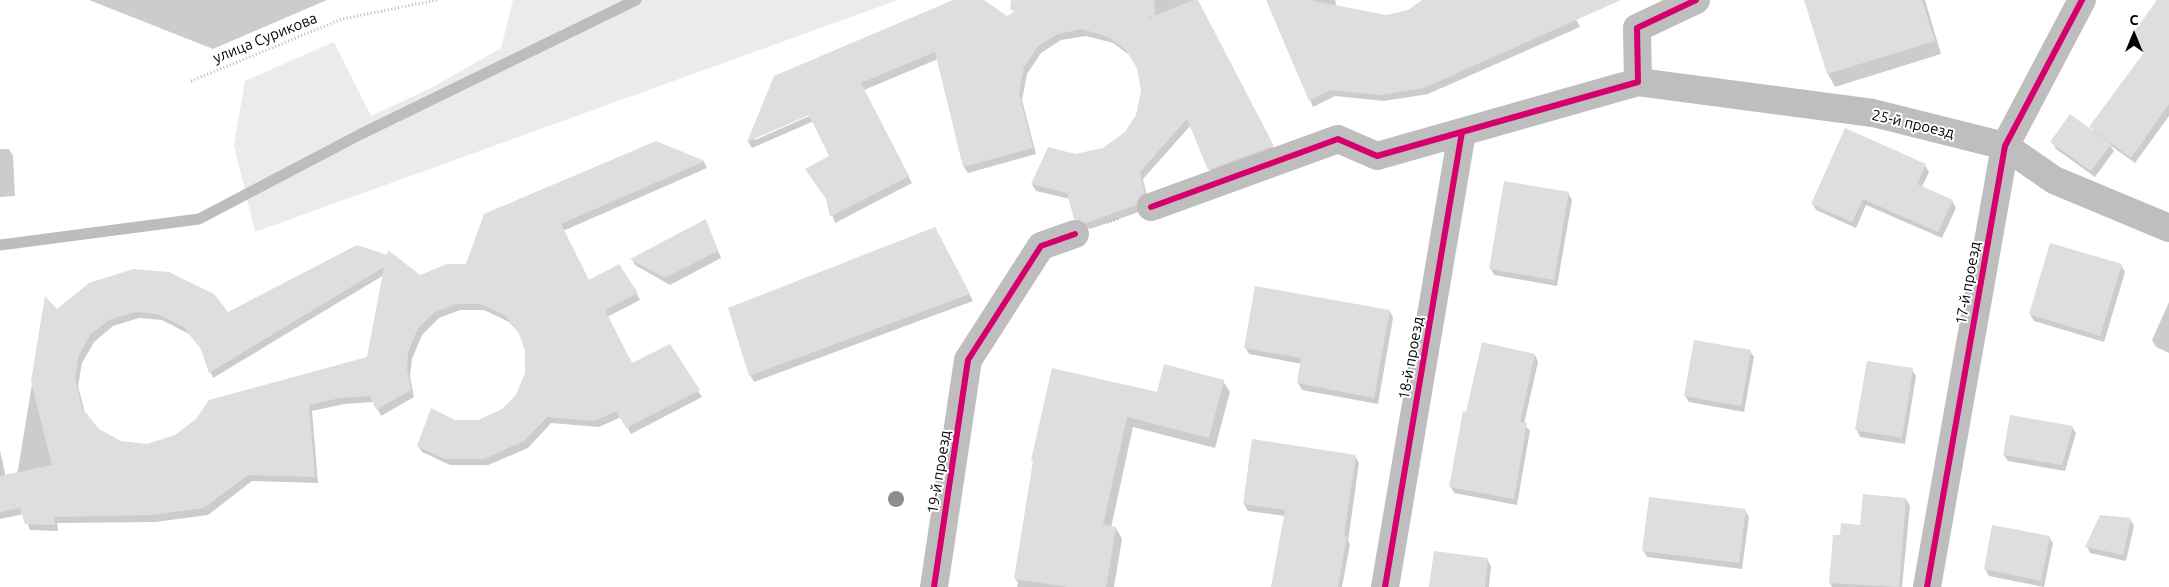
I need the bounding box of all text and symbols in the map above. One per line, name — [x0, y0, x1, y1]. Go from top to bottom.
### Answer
street label: улица Сурикова — [210, 9, 320, 67]
north arrow — [2109, 10, 2159, 60]
text: С — [2130, 12, 2138, 28]
street label: 25-й проезд — [1870, 106, 1956, 142]
street label: 17-й проезд — [1952, 240, 1984, 326]
street label: 18-й проезд — [1395, 315, 1427, 401]
street label: 19-й проезд — [924, 429, 954, 515]

